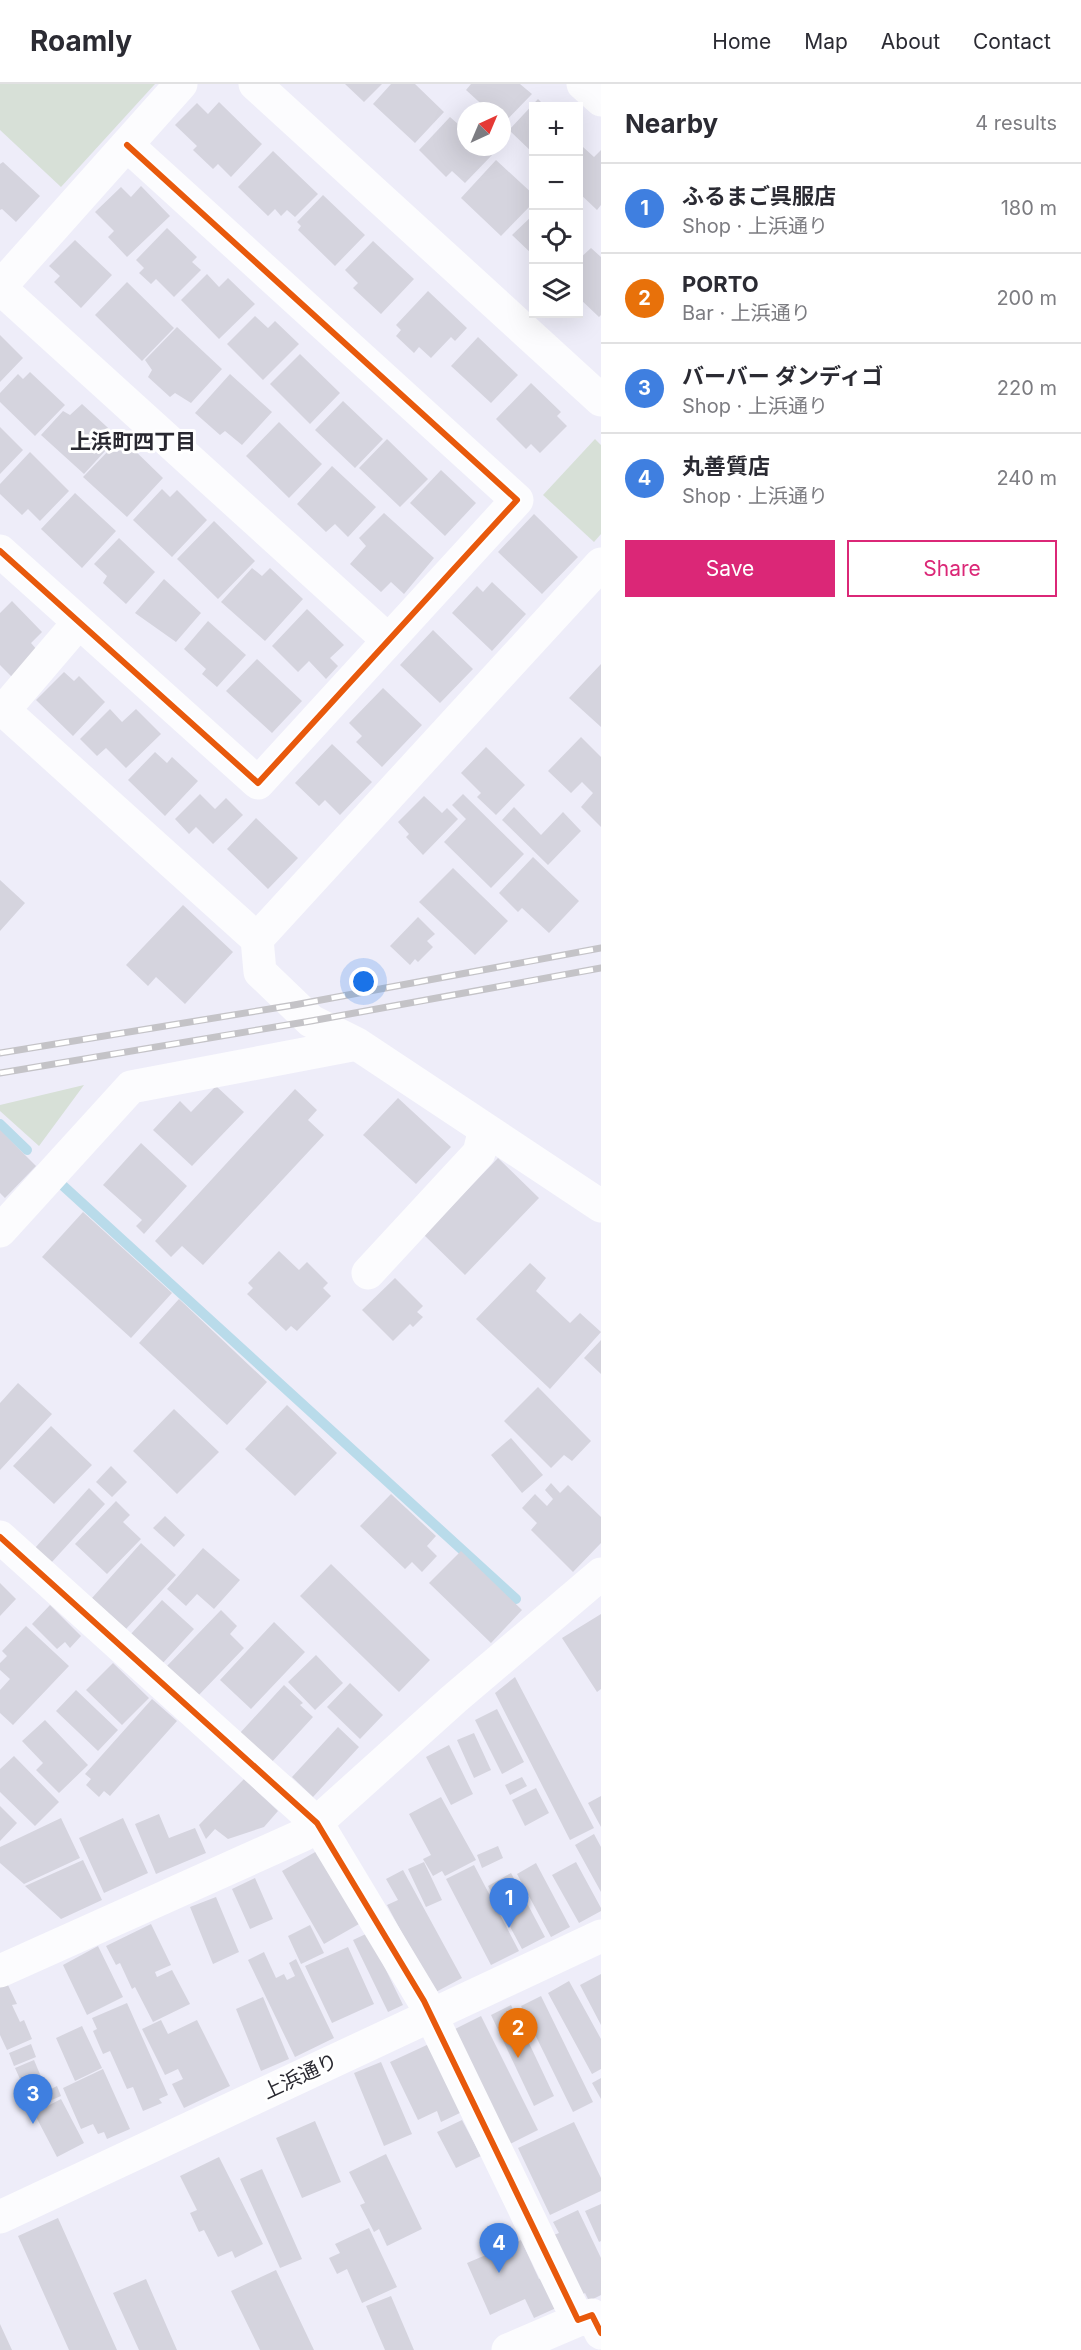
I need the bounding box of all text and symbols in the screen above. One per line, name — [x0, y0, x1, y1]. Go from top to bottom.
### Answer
text: Roamly — [30, 24, 132, 58]
text: Home — [712, 29, 771, 54]
text: Map — [804, 29, 848, 54]
text: About — [881, 29, 940, 54]
text: Contact — [973, 29, 1051, 54]
north arrow — [457, 102, 511, 156]
map controls — [529, 102, 583, 318]
button: + — [529, 102, 583, 156]
text: Nearby — [625, 108, 718, 139]
text: 4 results — [975, 111, 1057, 135]
button: − — [529, 156, 583, 210]
text: ふるまご呉服店 — [682, 183, 836, 209]
text: 1 — [640, 196, 649, 220]
text: 180 m — [1001, 196, 1057, 220]
button: locate — [529, 210, 583, 264]
text: Shop · 上浜通り — [682, 214, 828, 238]
button: layers — [529, 264, 583, 318]
text: PORTO — [682, 271, 759, 297]
text: 2 — [638, 286, 651, 310]
text: 200 m — [996, 286, 1057, 310]
text: Bar · 上浜通り — [682, 301, 811, 325]
text: バーバー ダンディゴ — [682, 363, 883, 389]
text: 3 — [638, 376, 651, 400]
text: 220 m — [997, 376, 1057, 400]
text: Shop · 上浜通り — [682, 394, 828, 418]
district label: 上浜町四丁目 — [70, 429, 196, 454]
text: 丸善質店 — [682, 453, 770, 479]
text: 4 — [638, 466, 651, 490]
text: 240 m — [996, 466, 1057, 490]
text: Shop · 上浜通り — [682, 484, 828, 508]
button: Save — [625, 540, 835, 597]
button: Share — [847, 540, 1057, 597]
your location — [349, 967, 378, 996]
pin: 1 — [490, 1878, 528, 1928]
pin: 2 — [498, 2008, 538, 2058]
street label: 上浜通り — [259, 2048, 341, 2104]
pin: 3 — [14, 2074, 52, 2124]
pin: 4 — [480, 2224, 518, 2273]

